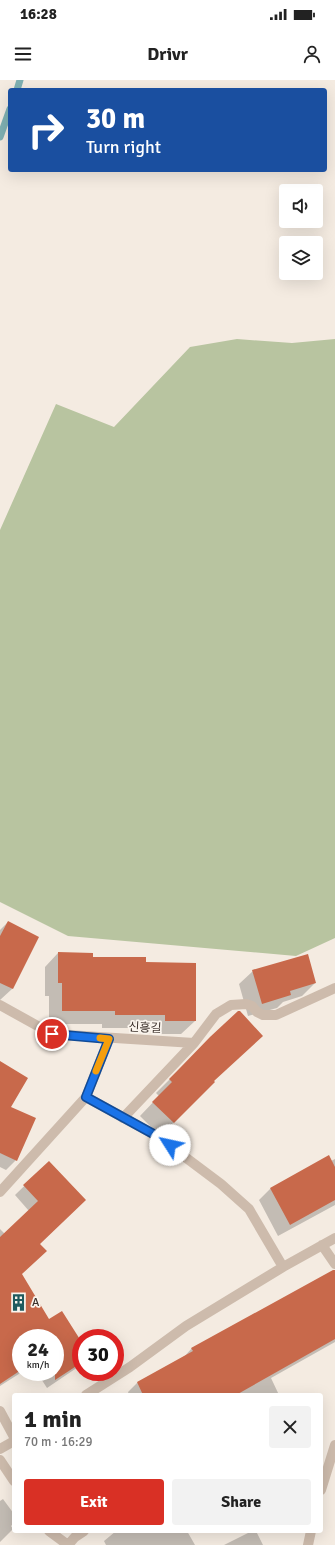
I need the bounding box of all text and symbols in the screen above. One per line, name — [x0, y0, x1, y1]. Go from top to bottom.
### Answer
text: 16:28 — [20, 5, 57, 23]
icon: menu — [12, 43, 34, 65]
text: Drivr — [147, 43, 188, 65]
icon: person — [301, 43, 323, 65]
text: 30 m — [86, 102, 145, 136]
icon: right — [20, 104, 72, 156]
text: Turn right — [86, 136, 161, 158]
map controls — [279, 184, 323, 280]
button: sound — [279, 184, 323, 228]
button: layers — [279, 236, 323, 280]
pin — [35, 1017, 69, 1051]
street label: 신흥길 — [128, 1020, 162, 1036]
icon: arrive — [41, 1023, 63, 1045]
position arrow — [149, 1124, 191, 1166]
building icon: A — [9, 1292, 29, 1312]
place label: A — [32, 1295, 40, 1310]
speed limit sign: 30 — [72, 1329, 124, 1381]
text: 24 — [27, 1337, 49, 1362]
text: km/h — [27, 1359, 49, 1371]
text: 1 min — [24, 1404, 82, 1434]
button: close — [269, 1406, 311, 1448]
text: 70 m · 16:29 — [24, 1434, 93, 1450]
button: Exit — [24, 1479, 164, 1525]
button: Share — [172, 1479, 311, 1525]

